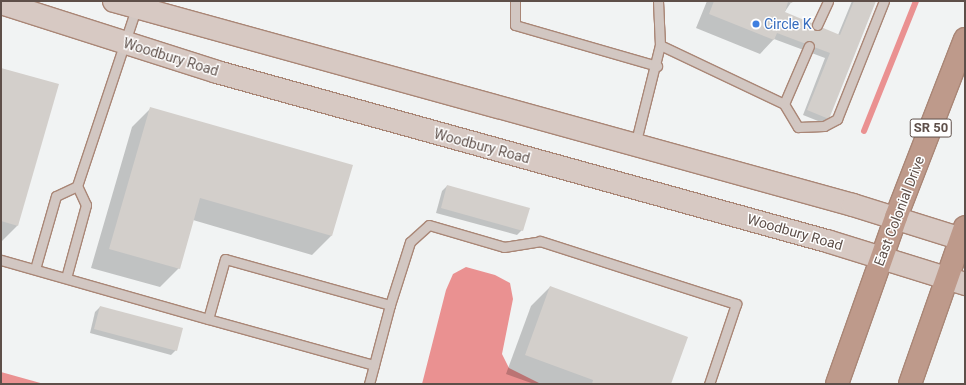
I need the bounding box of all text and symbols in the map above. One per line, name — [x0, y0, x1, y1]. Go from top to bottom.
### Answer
place label: Circle K — [764, 16, 812, 32]
marker: Circle K — [751, 19, 761, 29]
street label: Woodbury Road — [121, 35, 221, 79]
road number: SR 50 — [909, 117, 953, 139]
street label: Woodbury Road — [432, 125, 532, 167]
street label: East Colonial Drive — [870, 154, 928, 268]
street label: Woodbury Road — [745, 210, 845, 254]

